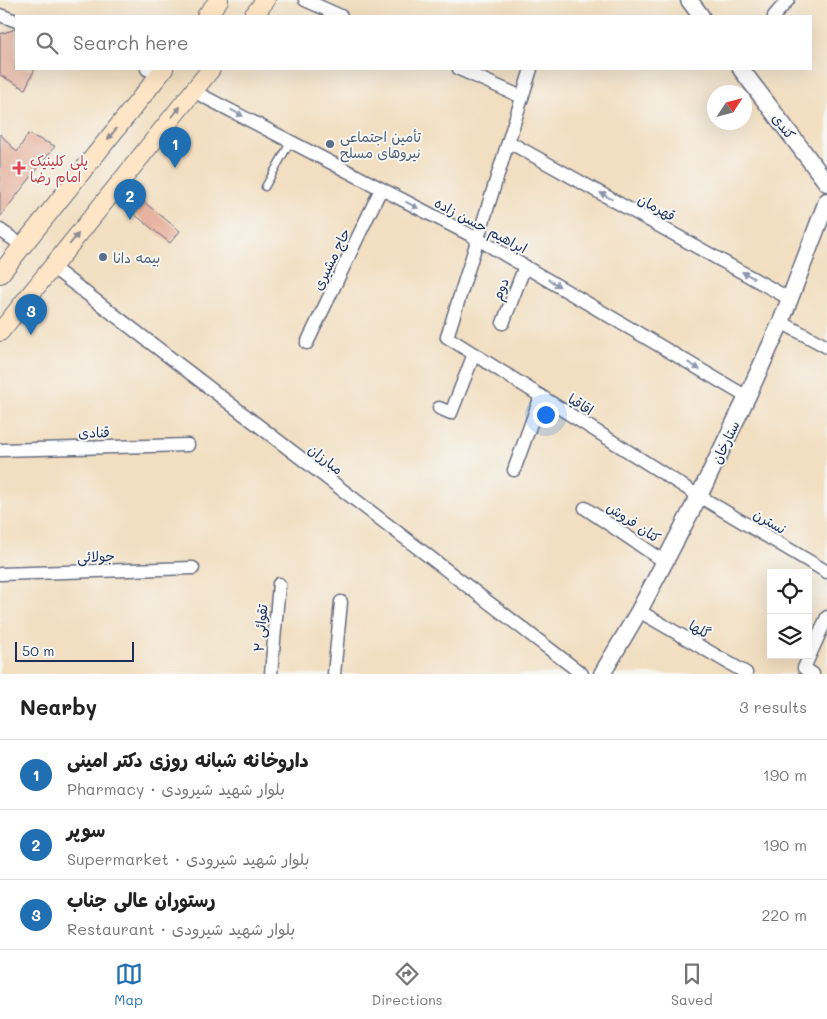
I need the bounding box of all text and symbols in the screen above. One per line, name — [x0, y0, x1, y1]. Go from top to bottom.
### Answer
search box — [15, 15, 812, 70]
icon: search — [33, 29, 61, 57]
text: Search here — [73, 30, 189, 55]
north arrow — [707, 85, 752, 130]
one-way arrow — [171, 105, 181, 119]
one-way arrow — [229, 109, 244, 117]
street label: کندی — [768, 109, 800, 143]
one-way arrow — [107, 127, 118, 140]
pin: 1 — [159, 127, 191, 168]
place label: تأمین اجتماعی نیروهای مسلح — [340, 127, 422, 163]
marker: تأمین اجتماعی نیروهای مسلح — [324, 138, 336, 150]
place label: پلی کلینیک امام رضا — [30, 151, 88, 188]
marker: پلی کلینیک امام رضا — [12, 161, 26, 175]
pin: 2 — [114, 179, 146, 220]
street label: قهرمان — [635, 189, 679, 225]
one-way arrow — [598, 192, 613, 200]
street label: ابراهیم حسن زاده — [430, 193, 531, 259]
one-way arrow — [404, 201, 419, 209]
street label: حاج مشیری — [308, 225, 355, 294]
one-way arrow — [69, 233, 80, 246]
place label: بیمه دانا — [113, 248, 160, 267]
marker: بیمه دانا — [97, 251, 109, 263]
one-way arrow — [741, 271, 754, 280]
street label: دوم — [487, 275, 515, 304]
one-way arrow — [546, 279, 561, 287]
pin: 3 — [15, 294, 47, 335]
one-way arrow — [687, 361, 700, 370]
street label: اقاقیا — [565, 389, 597, 419]
your location — [533, 402, 559, 428]
street label: ستارخان — [706, 417, 744, 467]
street label: قنادی — [78, 422, 110, 442]
street label: مبارزان — [305, 439, 347, 479]
street label: کتان فروش — [603, 497, 665, 547]
street label: نسترن — [750, 504, 790, 538]
street label: جولائی — [77, 546, 115, 566]
map controls — [767, 569, 812, 659]
button: locate — [767, 569, 812, 614]
street label: تقوائی ۲ — [248, 602, 272, 653]
button: layers — [767, 614, 812, 659]
street label: گلها — [686, 615, 714, 643]
scale bar — [15, 639, 134, 662]
text: 50 m — [22, 641, 54, 660]
text: Nearby — [20, 693, 97, 720]
text: 3 results — [739, 696, 807, 717]
text: داروخانه شبانه روزی دکتر امینی — [67, 747, 309, 772]
text: 1 — [32, 764, 40, 785]
text: 190 m — [763, 764, 807, 785]
text: Pharmacy · بلوار شهید شیرودی — [67, 778, 285, 799]
text: سوپر — [67, 817, 105, 842]
text: 2 — [32, 834, 40, 855]
text: 190 m — [763, 834, 807, 855]
text: Supermarket · بلوار شهید شیرودی — [67, 848, 309, 869]
text: رستوران عالی جناب — [67, 887, 216, 912]
text: 3 — [31, 904, 41, 925]
text: 220 m — [761, 904, 807, 925]
text: Restaurant · بلوار شهید شیرودی — [67, 918, 295, 939]
tab: Map — [114, 960, 143, 1009]
tab: Directions — [371, 960, 443, 1009]
tab: Saved — [671, 960, 713, 1009]

